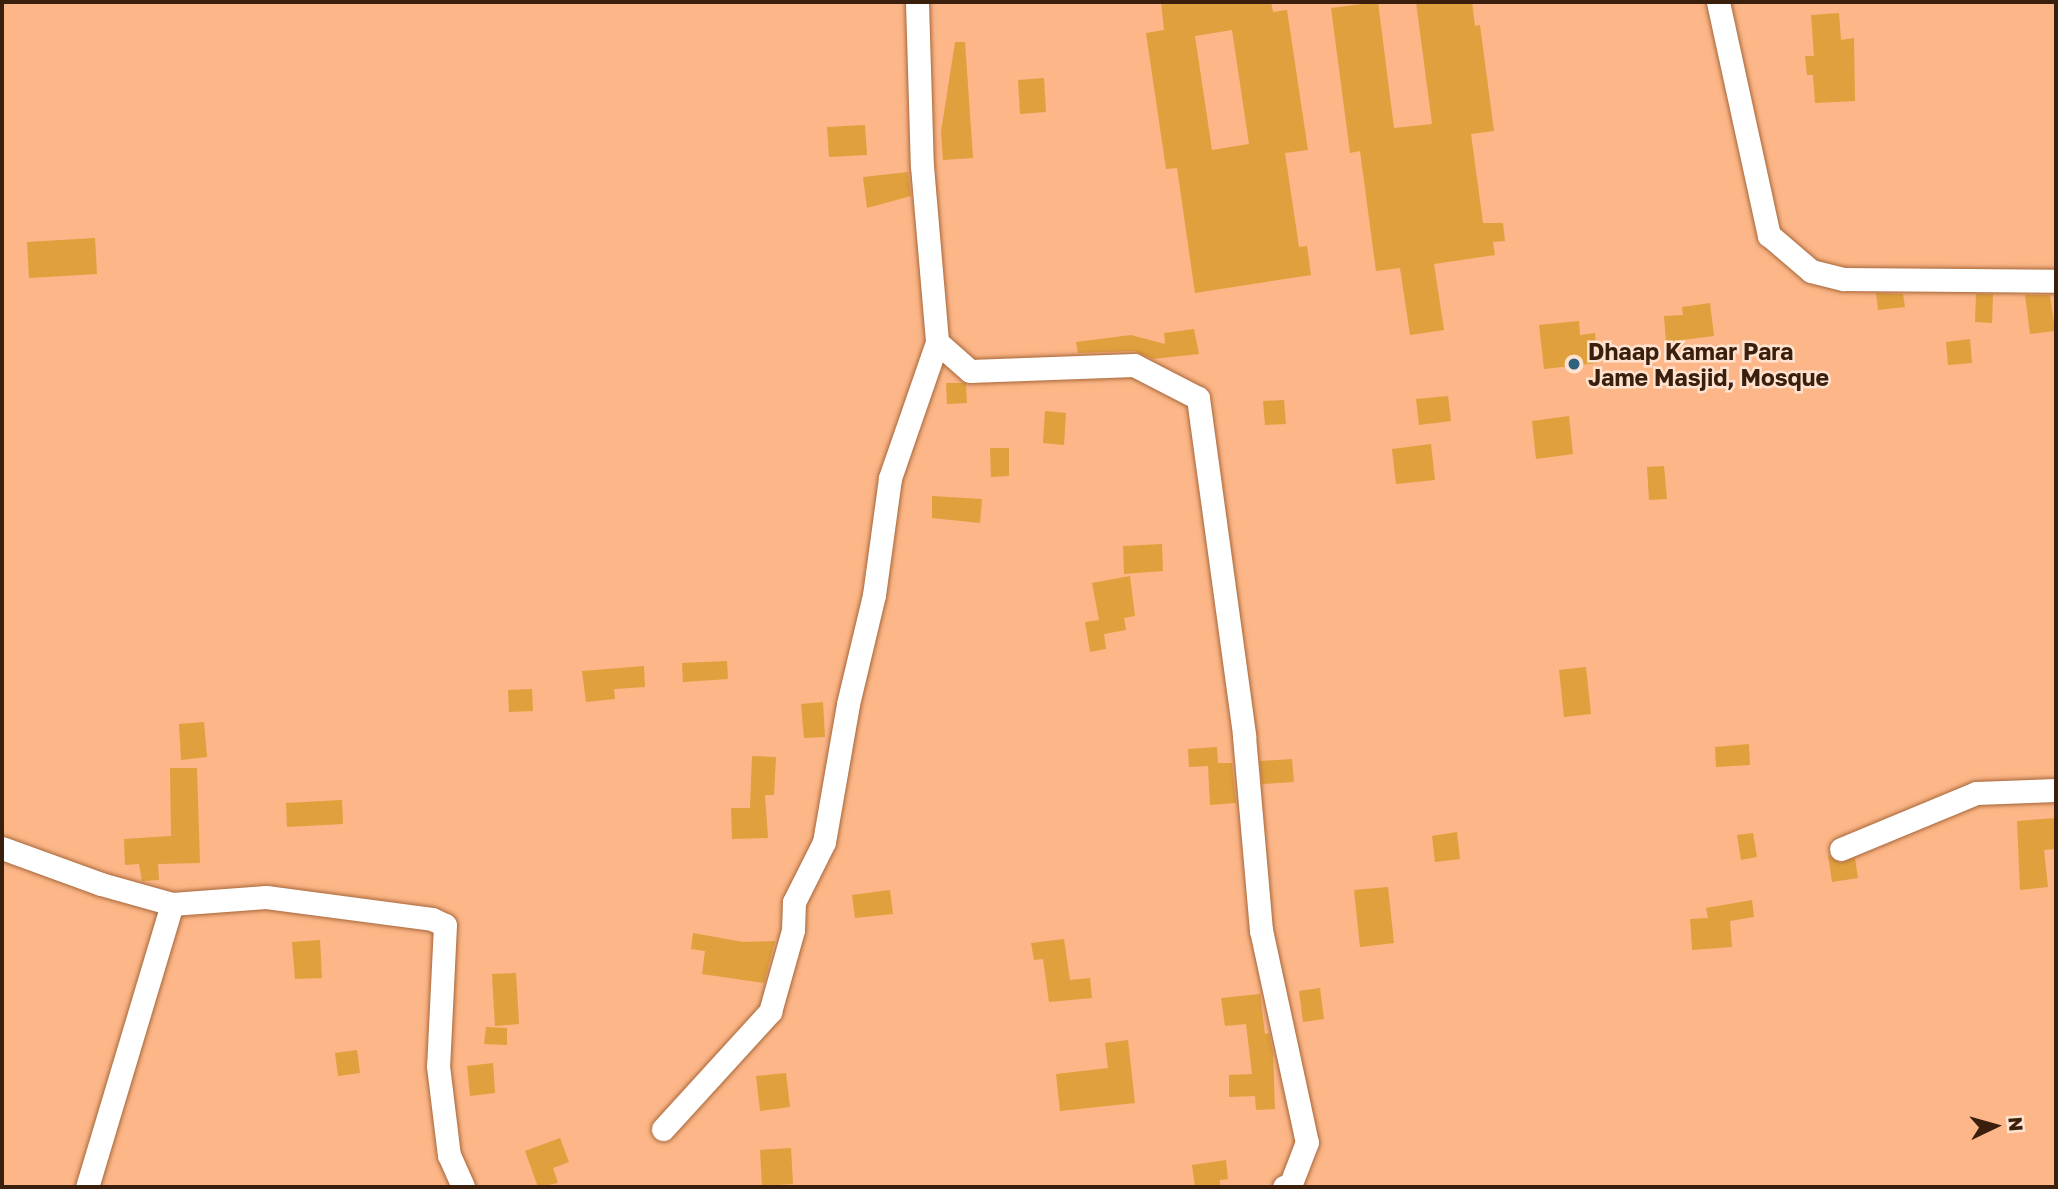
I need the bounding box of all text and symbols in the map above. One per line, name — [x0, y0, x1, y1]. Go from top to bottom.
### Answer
place label: Dhaap Kamar Para Jame Masjid, Mosque — [1588, 337, 1829, 391]
marker: Dhaap Kamar Para Jame Masjid, Mosque — [1566, 356, 1582, 372]
north arrow — [1960, 1091, 2030, 1161]
text: N — [2004, 1116, 2029, 1132]

